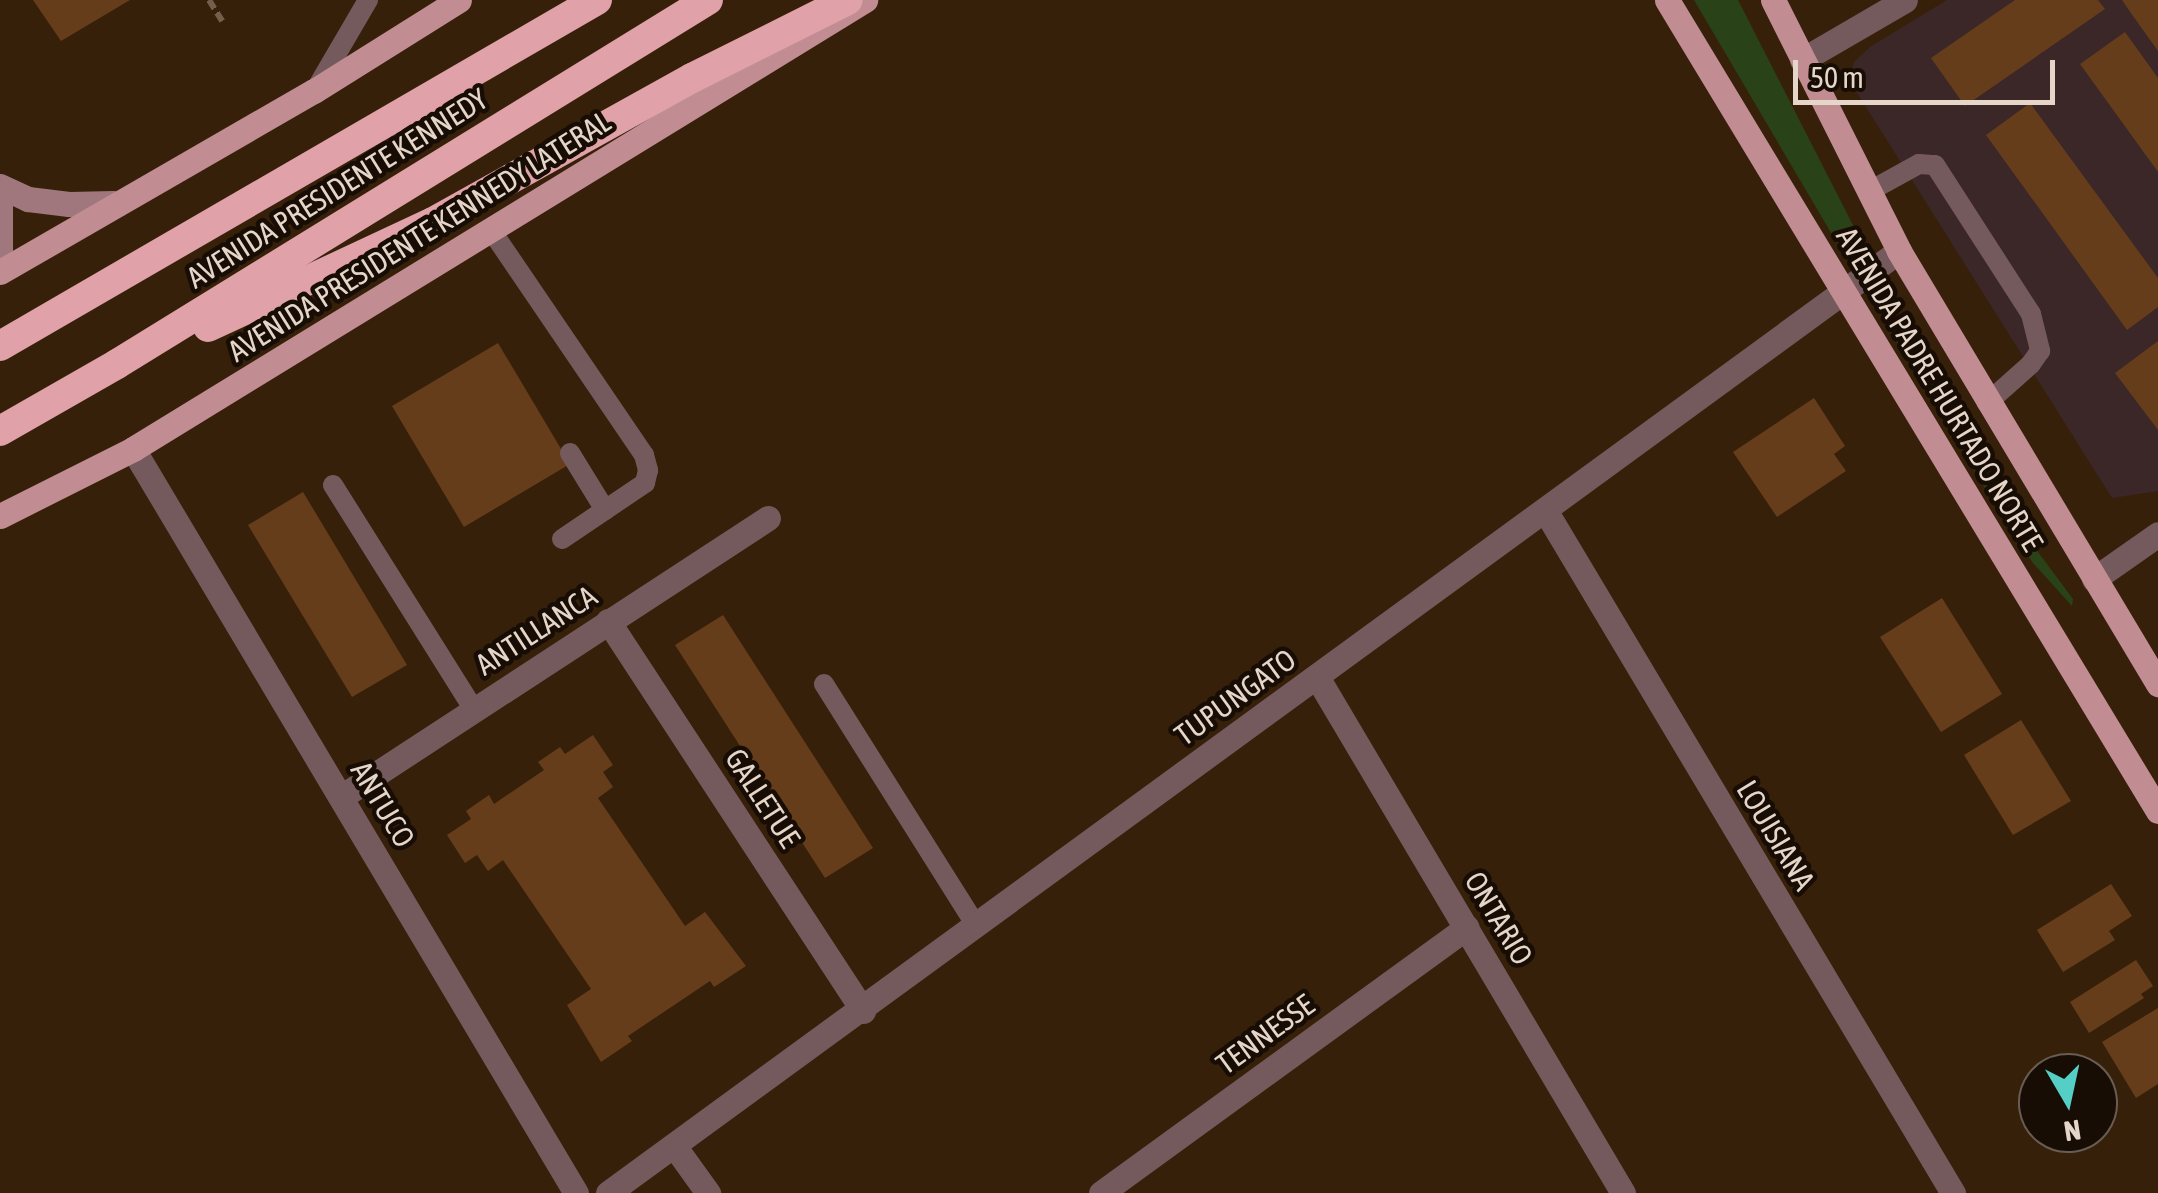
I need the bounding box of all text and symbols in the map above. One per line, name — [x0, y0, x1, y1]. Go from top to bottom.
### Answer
scale bar — [1798, 40, 2060, 102]
text: 50 m — [1810, 60, 1864, 94]
street label: AVENIDA PRESIDENTE KENNEDY — [180, 81, 494, 295]
street label: AVENIDA PRESIDENTE KENNEDY LATERAL — [221, 103, 617, 369]
street label: AVENIDA PADRE HURTADO NORTE — [1829, 221, 2051, 557]
street label: ANTILLANCA — [469, 578, 603, 682]
street label: TUPUNGATO — [1168, 641, 1302, 753]
street label: GALLETUE — [718, 742, 808, 854]
street label: ANTUCO — [343, 755, 423, 853]
street label: LOUISIANA — [1729, 774, 1823, 896]
street label: ONTARIO — [1457, 865, 1541, 971]
street label: TENNESSE — [1209, 986, 1321, 1082]
north arrow — [2018, 1053, 2118, 1153]
text: N — [2062, 1114, 2083, 1148]

